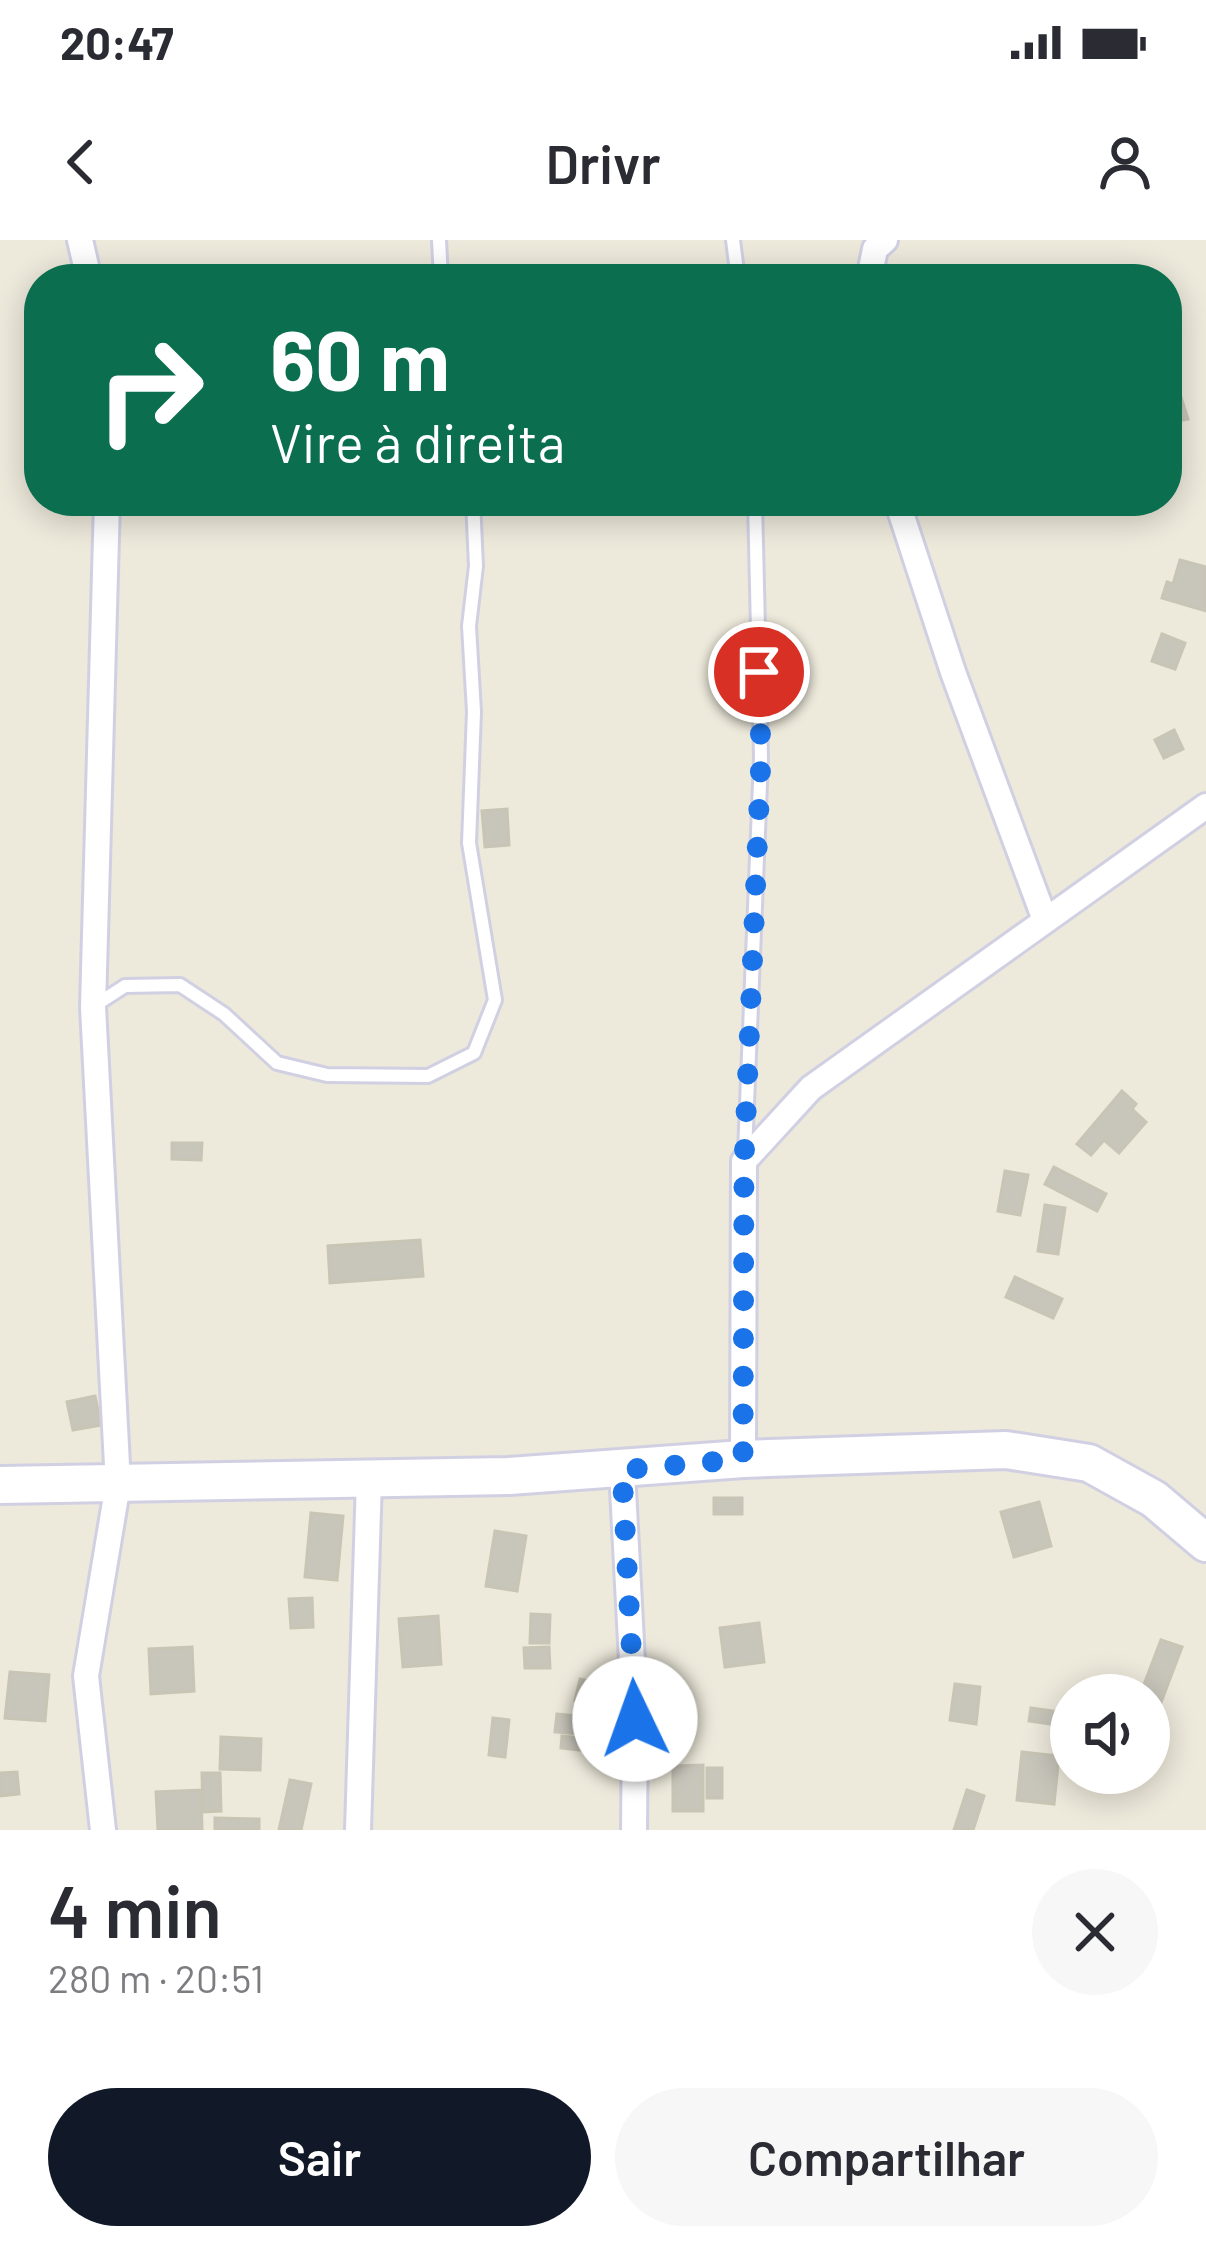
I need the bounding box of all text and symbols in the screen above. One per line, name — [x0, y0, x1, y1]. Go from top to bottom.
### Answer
text: 20:47 — [60, 15, 174, 69]
icon: back — [48, 129, 114, 195]
icon: person — [1092, 129, 1158, 195]
text: Drivr — [546, 130, 660, 195]
text: 60 m — [270, 307, 450, 408]
icon: right — [72, 312, 228, 468]
text: Vire à direita — [270, 409, 565, 474]
pin — [708, 621, 810, 723]
icon: arrive — [726, 639, 792, 705]
position arrow — [572, 1656, 698, 1782]
map controls — [1050, 1674, 1170, 1794]
button: sound — [1050, 1674, 1170, 1794]
text: 4 min — [48, 1866, 222, 1952]
button: close — [1032, 1869, 1158, 1995]
text: 280 m · 20:51 — [48, 1954, 264, 2001]
button: Sair — [48, 2088, 591, 2226]
button: Compartilhar — [615, 2088, 1158, 2226]

